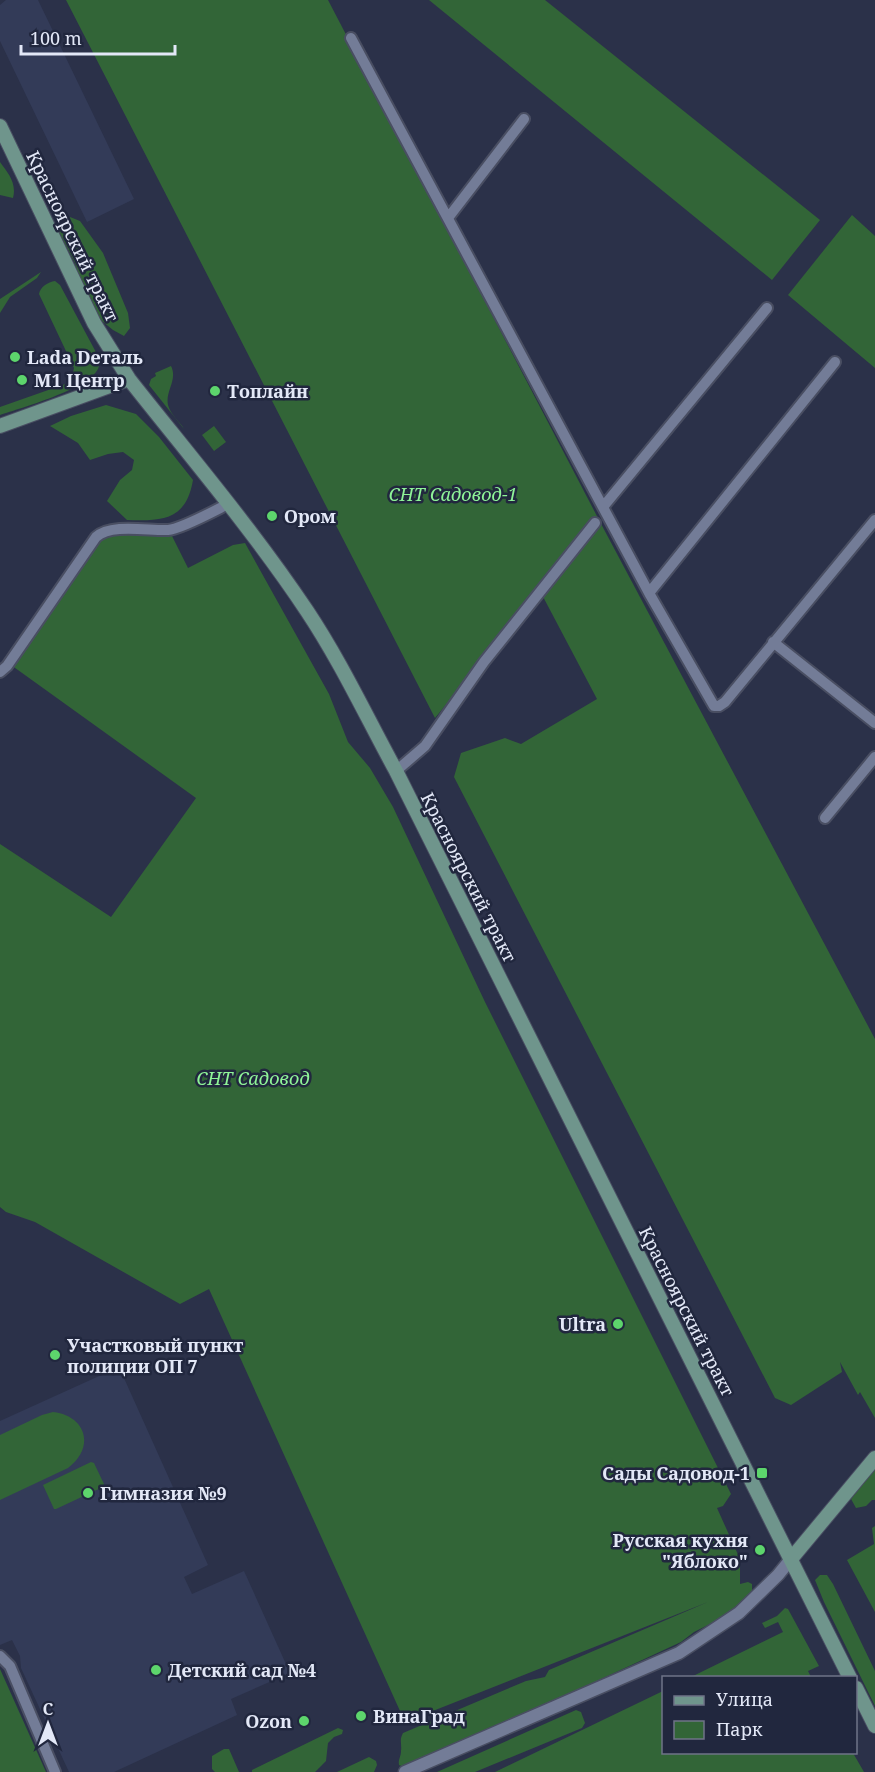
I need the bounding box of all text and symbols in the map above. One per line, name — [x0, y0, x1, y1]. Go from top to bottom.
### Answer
scale bar — [21, 18, 176, 56]
text: 100 m — [30, 26, 82, 50]
street label: Красноярский тракт — [21, 147, 125, 326]
place label: Lada Dеталь — [27, 345, 143, 369]
marker: Lada Dеталь — [8, 350, 22, 364]
place label: М1 Центр — [34, 368, 125, 392]
marker: М1 Центр — [15, 373, 29, 387]
place label: Топлайн — [227, 379, 308, 403]
marker: Топлайн — [208, 384, 222, 398]
park label: СНТ Садовод-1 — [388, 482, 518, 506]
place label: Ором — [284, 504, 336, 528]
marker: Ором — [265, 509, 279, 523]
street label: Красноярский тракт — [416, 788, 522, 966]
park label: СНТ Садовод — [196, 1066, 310, 1090]
street label: Красноярский тракт — [634, 1222, 740, 1400]
place label: Ultra — [559, 1312, 606, 1336]
marker: Ultra — [611, 1317, 625, 1331]
place label: Участковый пункт полиции ОП 7 — [67, 1333, 243, 1378]
marker: Участковый пункт полиции ОП 7 — [48, 1348, 62, 1362]
place label: Сады Садовод-1 — [602, 1461, 750, 1485]
marker: Сады Садовод-1 — [755, 1466, 769, 1480]
place label: Гимназия №9 — [100, 1481, 227, 1505]
marker: Гимназия №9 — [81, 1486, 95, 1500]
place label: Русская кухня "Яблоко" — [612, 1528, 748, 1573]
marker: Русская кухня "Яблоко" — [753, 1543, 767, 1557]
place label: Детский сад №4 — [168, 1658, 316, 1682]
marker: Детский сад №4 — [149, 1663, 163, 1677]
legend — [662, 1676, 857, 1754]
text: Улица — [716, 1687, 773, 1711]
north arrow — [18, 1694, 78, 1754]
text: С — [43, 1698, 53, 1720]
place label: ВинаГрад — [373, 1704, 465, 1728]
place label: Ozon — [245, 1709, 292, 1733]
marker: ВинаГрад — [354, 1709, 368, 1723]
marker: Ozon — [297, 1714, 311, 1728]
text: Парк — [716, 1717, 763, 1741]

